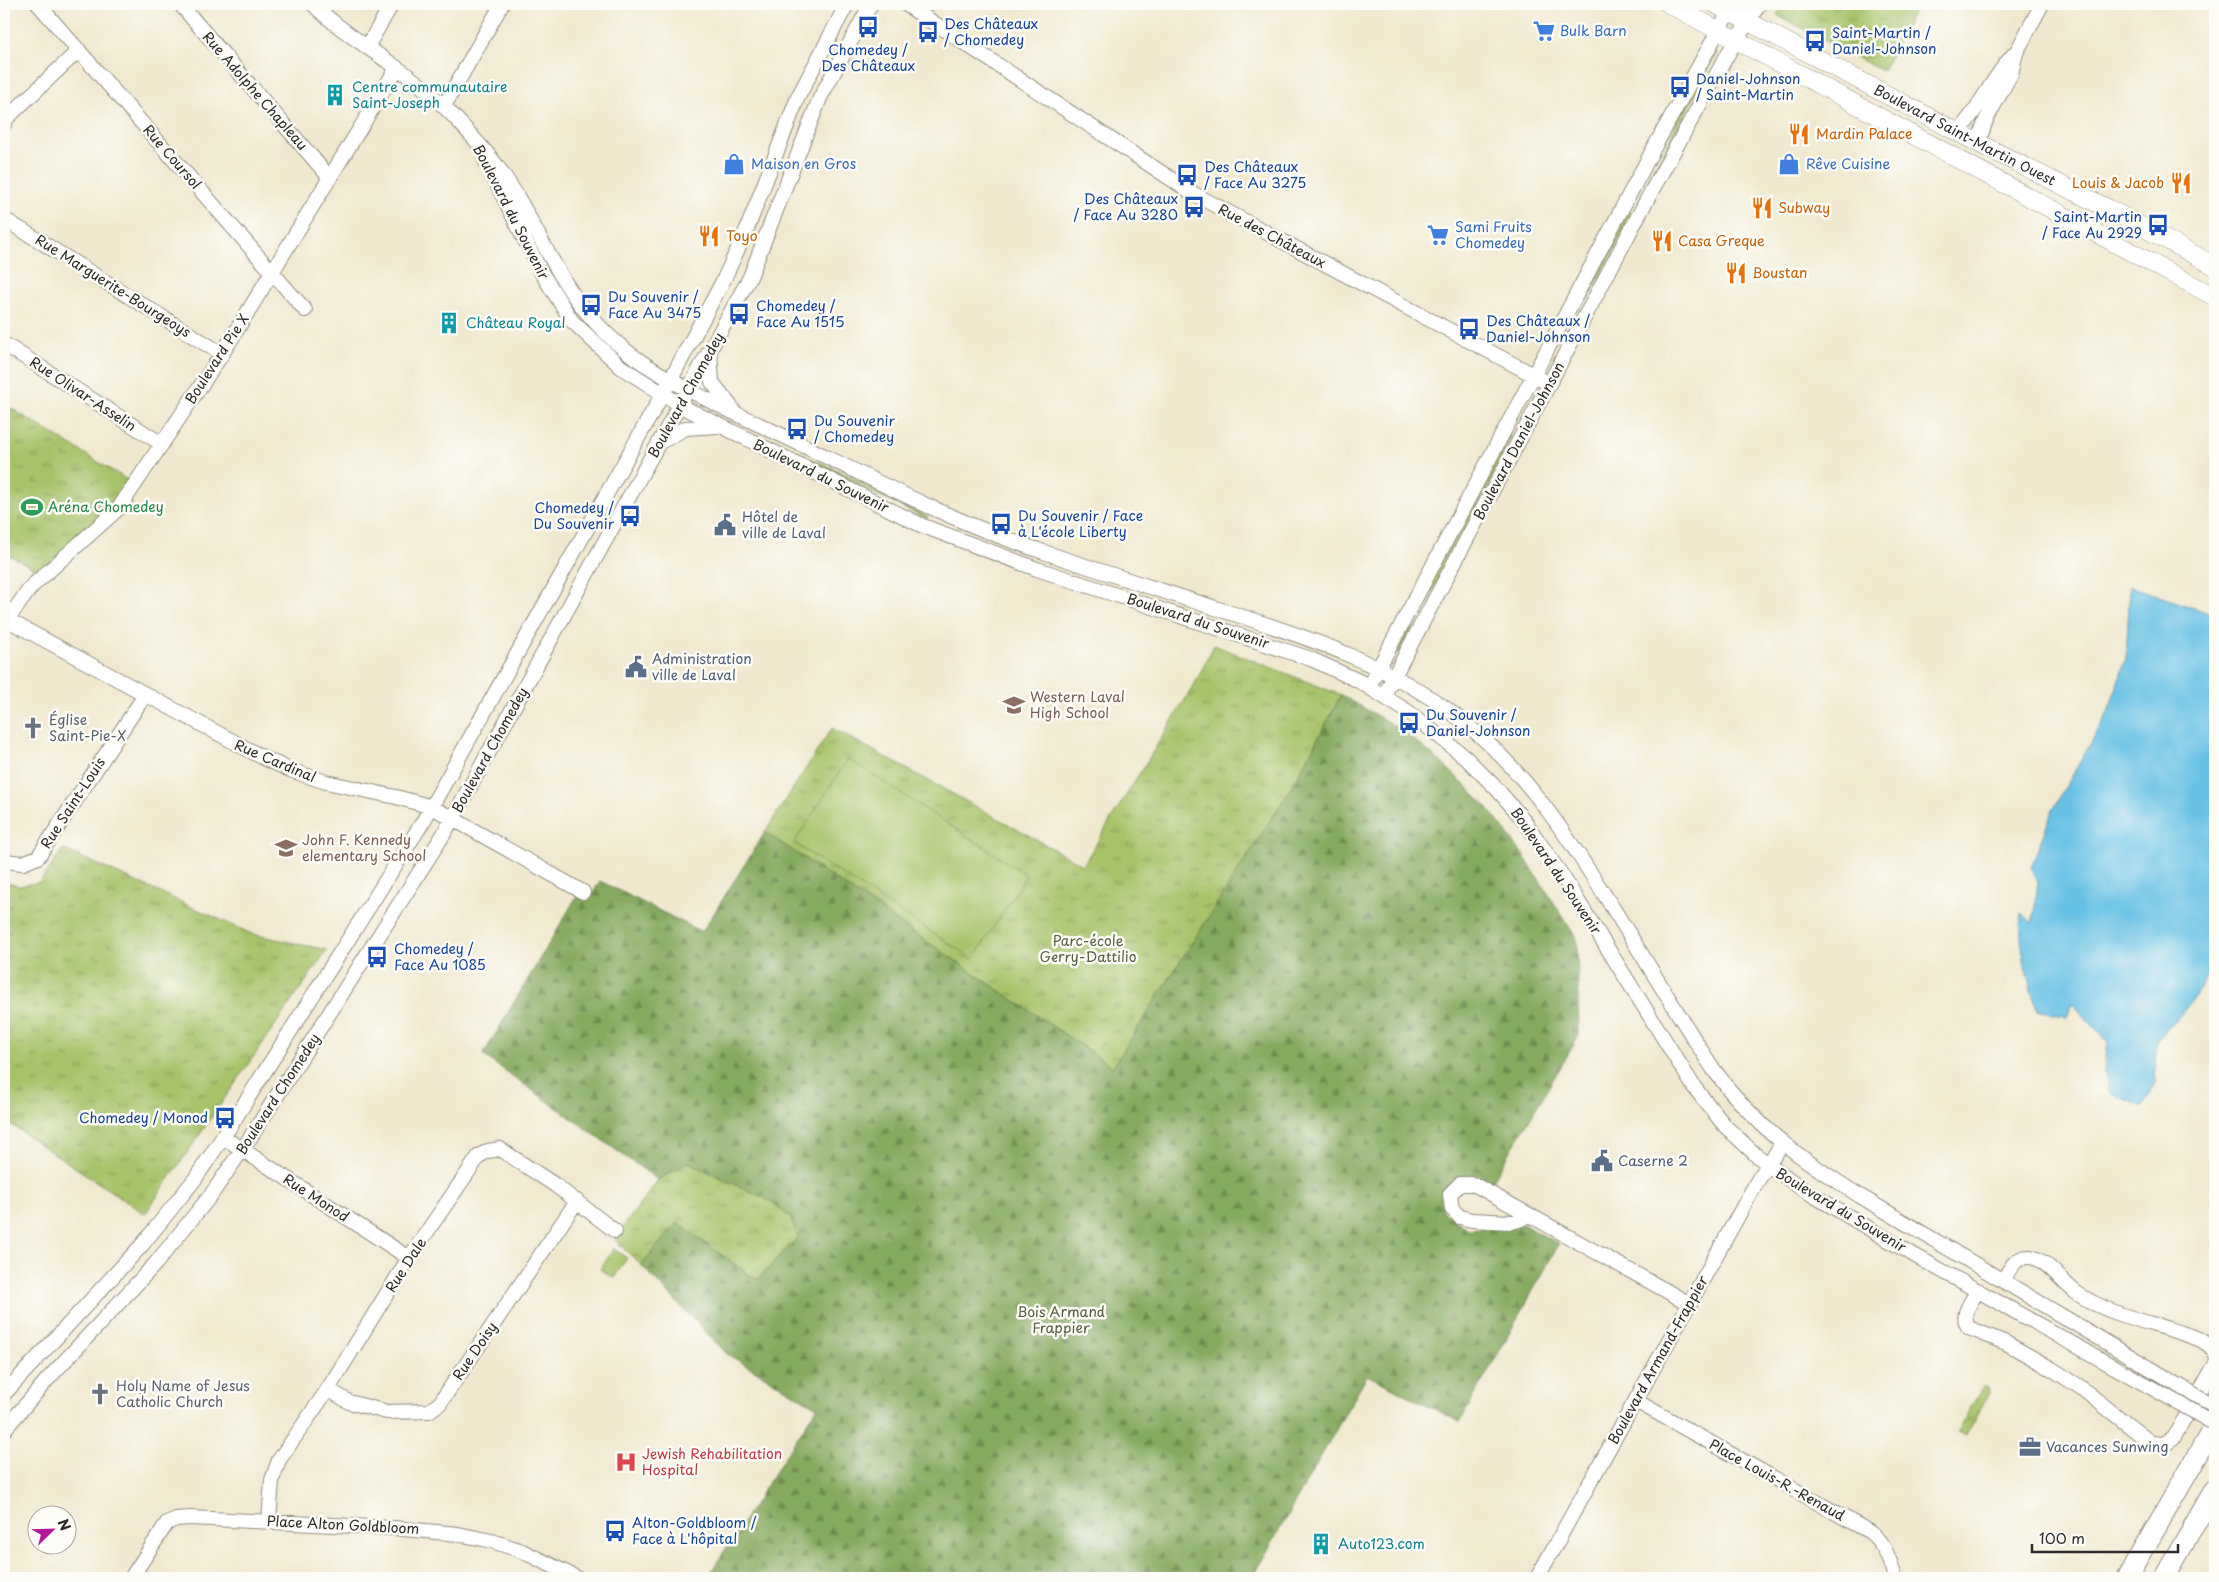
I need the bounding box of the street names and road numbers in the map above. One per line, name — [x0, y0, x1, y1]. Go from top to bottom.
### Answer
street label: Rue Adolphe Chapleau — [198, 27, 313, 155]
street label: Boulevard Saint-Martin Ouest — [1870, 79, 2060, 191]
street label: Rue Coursol — [138, 120, 206, 194]
street label: Boulevard du Souvenir — [468, 141, 555, 283]
street label: Rue des Châteaux — [1215, 198, 1330, 273]
street label: Rue Marguerite-Bourgeoys — [31, 229, 195, 342]
street label: Boulevard Pie X — [180, 309, 254, 408]
street label: Boulevard Chomedey — [642, 328, 729, 461]
street label: Rue Olivar-Asselin — [26, 351, 141, 436]
street label: Boulevard Daniel-Johnson — [1468, 358, 1569, 524]
street label: Boulevard du Souvenir — [750, 433, 893, 518]
street label: Boulevard du Souvenir — [1124, 588, 1273, 654]
street label: Boulevard Chomedey — [446, 683, 533, 816]
street label: Rue Cardinal — [231, 734, 319, 787]
street label: Rue Saint-Louis — [35, 753, 110, 852]
street label: Boulevard du Souvenir — [1506, 803, 1607, 939]
street label: Boulevard Chomedey — [230, 1029, 325, 1158]
street label: Boulevard du Souvenir — [1772, 1162, 1911, 1257]
street label: Rue Monod — [279, 1168, 353, 1227]
street label: Rue Dale — [380, 1233, 431, 1296]
street label: Boulevard Armand-Frappier — [1602, 1271, 1713, 1448]
street label: Rue Doisy — [447, 1317, 502, 1384]
street label: Place Louis-R.-Renaud — [1706, 1434, 1849, 1526]
street label: Place Alton Goldbloom — [266, 1510, 420, 1539]

